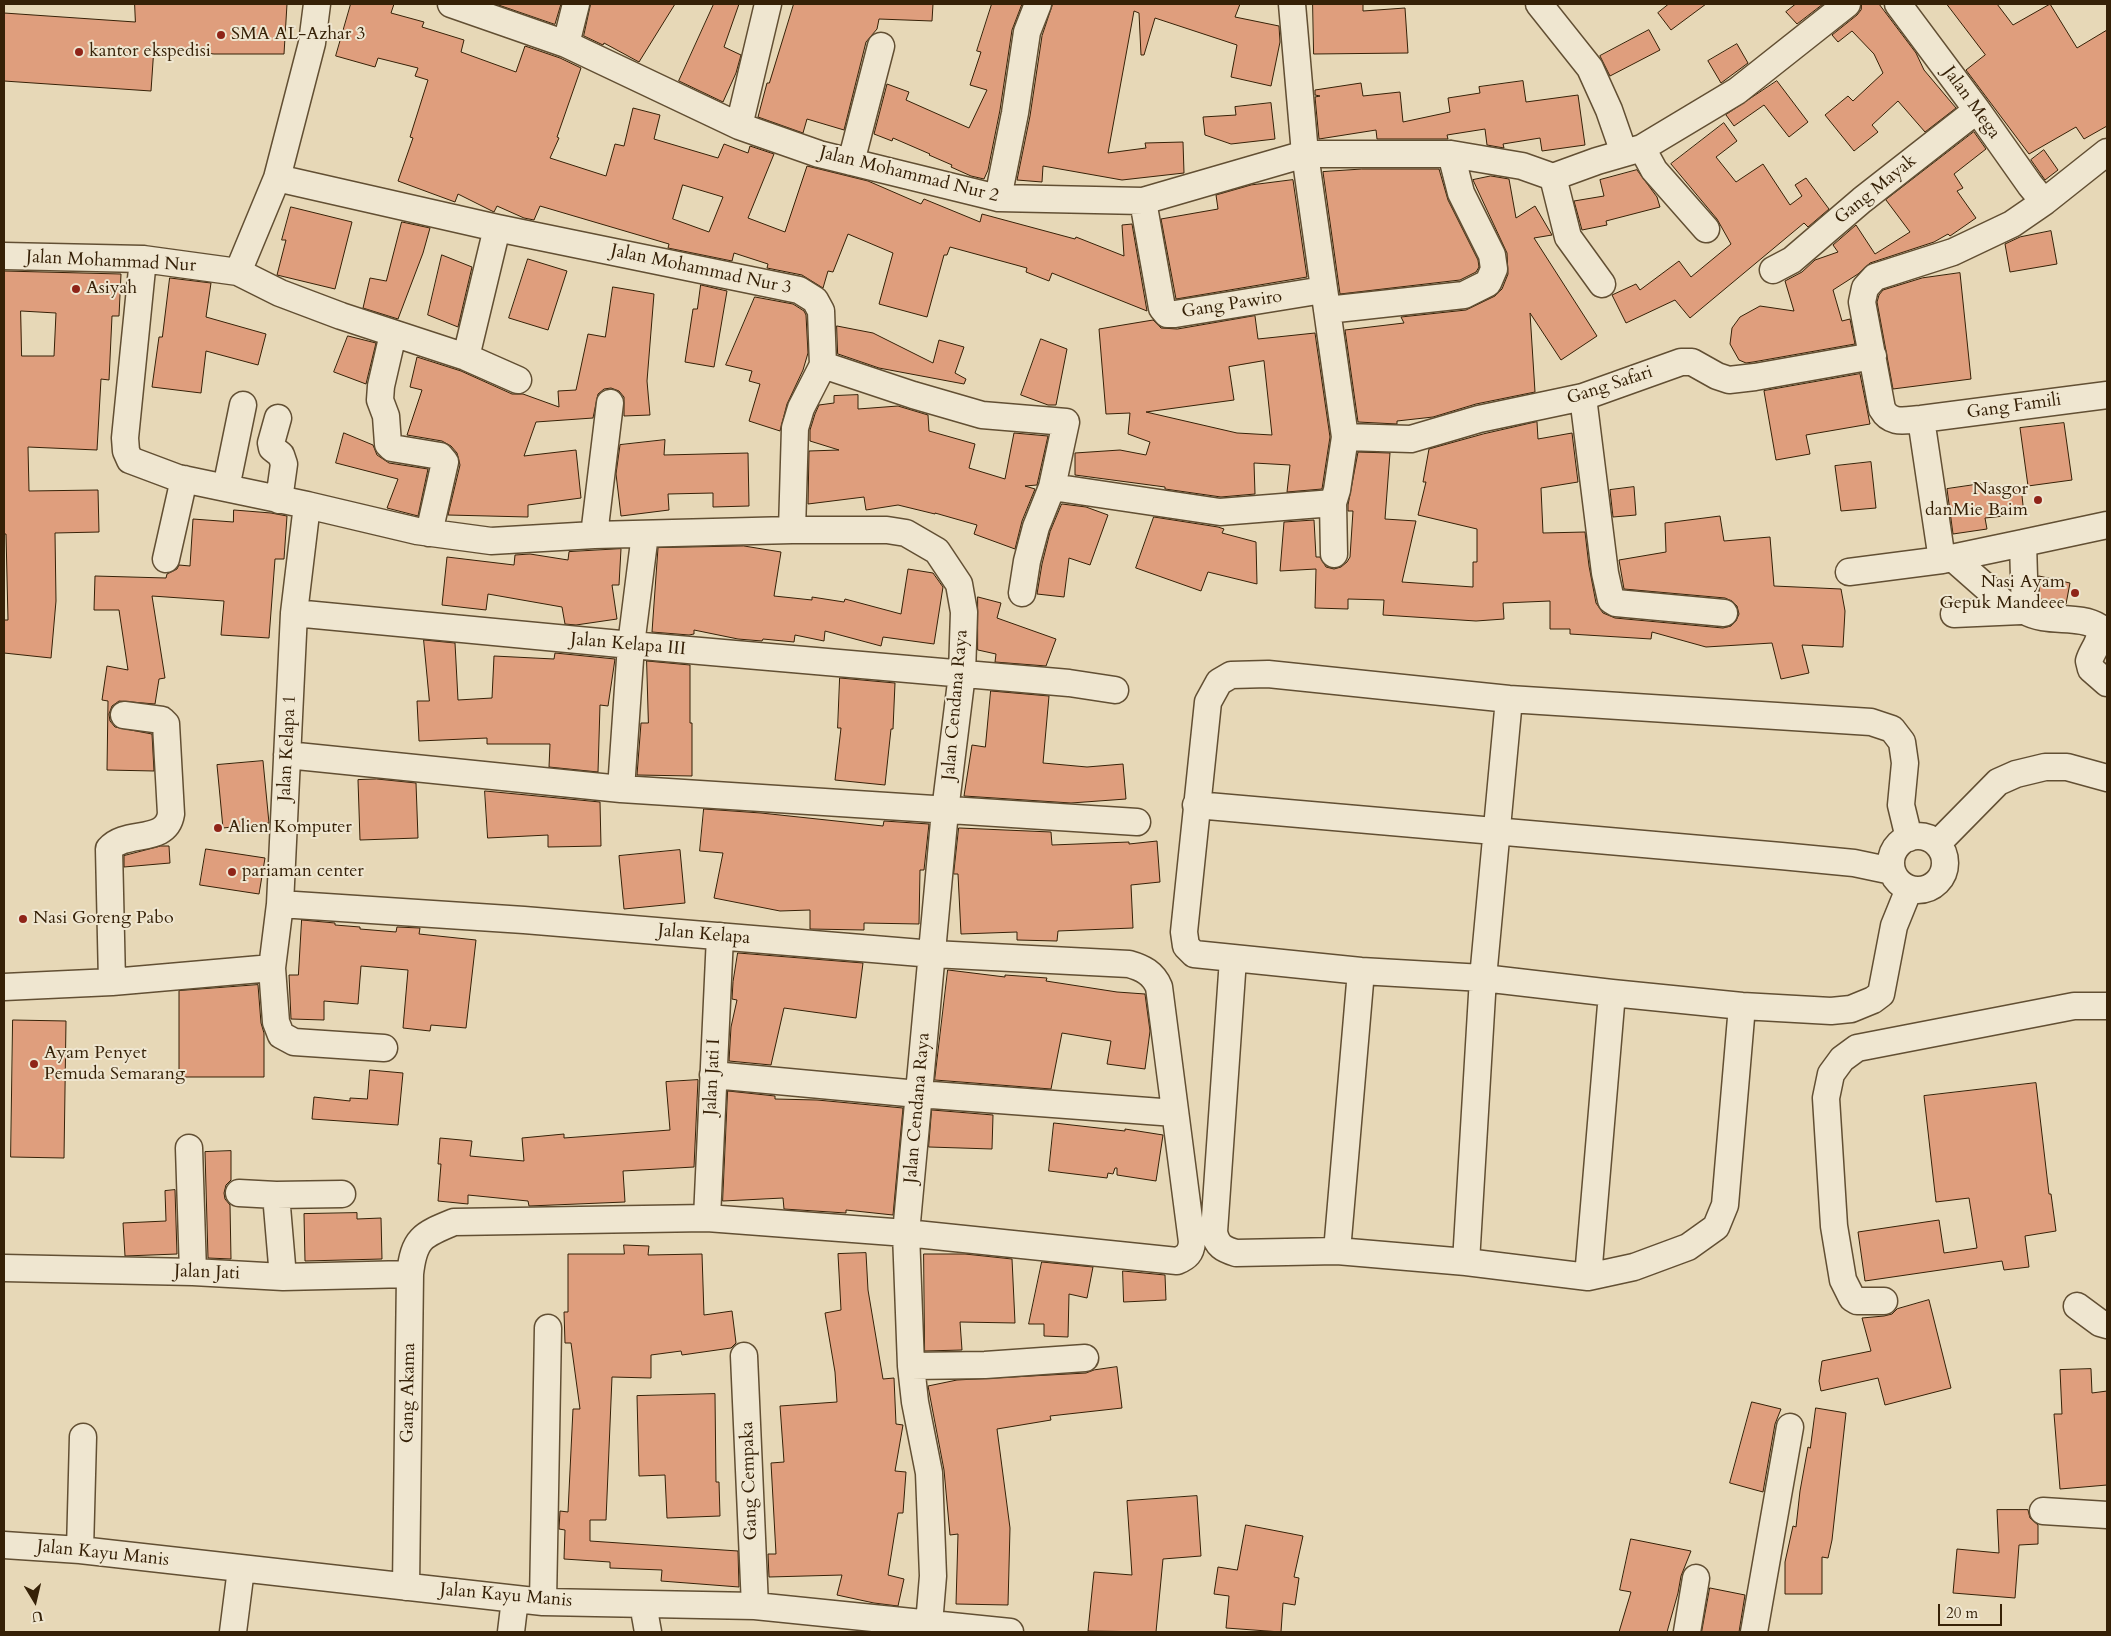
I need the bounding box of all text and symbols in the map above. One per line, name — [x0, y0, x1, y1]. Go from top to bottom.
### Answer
place label: SMA AL-Azhar 3 — [231, 24, 365, 46]
marker: SMA AL-Azhar 3 — [215, 29, 227, 41]
place label: kantor ekspedisi — [89, 41, 211, 63]
marker: kantor ekspedisi — [73, 46, 85, 58]
street label: Jalan Mega — [1937, 63, 2005, 143]
street label: Jalan Mohammad Nur 2 — [817, 142, 1001, 208]
street label: Gang Mayak — [1831, 151, 1921, 229]
street label: Jalan Mohammad Nur 3 — [609, 240, 793, 300]
street label: Jalan Mohammad Nur — [26, 247, 196, 277]
place label: Asiyah — [86, 278, 137, 300]
marker: Asiyah — [70, 283, 82, 295]
street label: Gang Pawiro — [1180, 286, 1284, 324]
street label: Gang Safari — [1564, 362, 1656, 410]
street label: Gang Famili — [1965, 390, 2063, 424]
place label: Nasgor danMie Baim — [1925, 479, 2028, 522]
marker: Nasgor danMie Baim — [2032, 494, 2044, 506]
place label: Nasi Ayam Gepuk Mandeee — [1940, 572, 2065, 614]
marker: Nasi Ayam Gepuk Mandeee — [2069, 587, 2081, 599]
street label: Jalan Kelapa III — [569, 629, 687, 661]
street label: Jalan Cendana Raya — [939, 629, 973, 781]
street label: Jalan Kelapa 1 — [274, 694, 302, 802]
place label: Alien Komputer — [228, 817, 352, 839]
marker: Alien Komputer — [212, 822, 224, 834]
place label: pariaman center — [242, 861, 364, 883]
marker: pariaman center — [226, 866, 238, 878]
place label: Nasi Goreng Pabo — [33, 908, 174, 930]
marker: Nasi Goreng Pabo — [17, 913, 29, 925]
street label: Jalan Kelapa — [657, 920, 751, 950]
street label: Jalan Cendana Raya — [901, 1032, 935, 1184]
street label: Jalan Jati I — [700, 1038, 726, 1116]
place label: Ayam Penyet Pemuda Semarang — [44, 1043, 185, 1086]
marker: Ayam Penyet Pemuda Semarang — [28, 1058, 40, 1070]
street label: Jalan Jati — [174, 1261, 240, 1285]
street label: Gang Akama — [397, 1343, 421, 1443]
street label: Gang Cempaka — [737, 1421, 763, 1541]
street label: Jalan Kayu Manis — [36, 1536, 170, 1572]
north arrow — [10, 1576, 60, 1626]
street label: Jalan Kayu Manis — [439, 1579, 573, 1613]
scale bar — [1941, 1594, 2005, 1626]
text: 20 m — [1946, 1603, 1978, 1623]
text: U — [30, 1606, 45, 1627]

